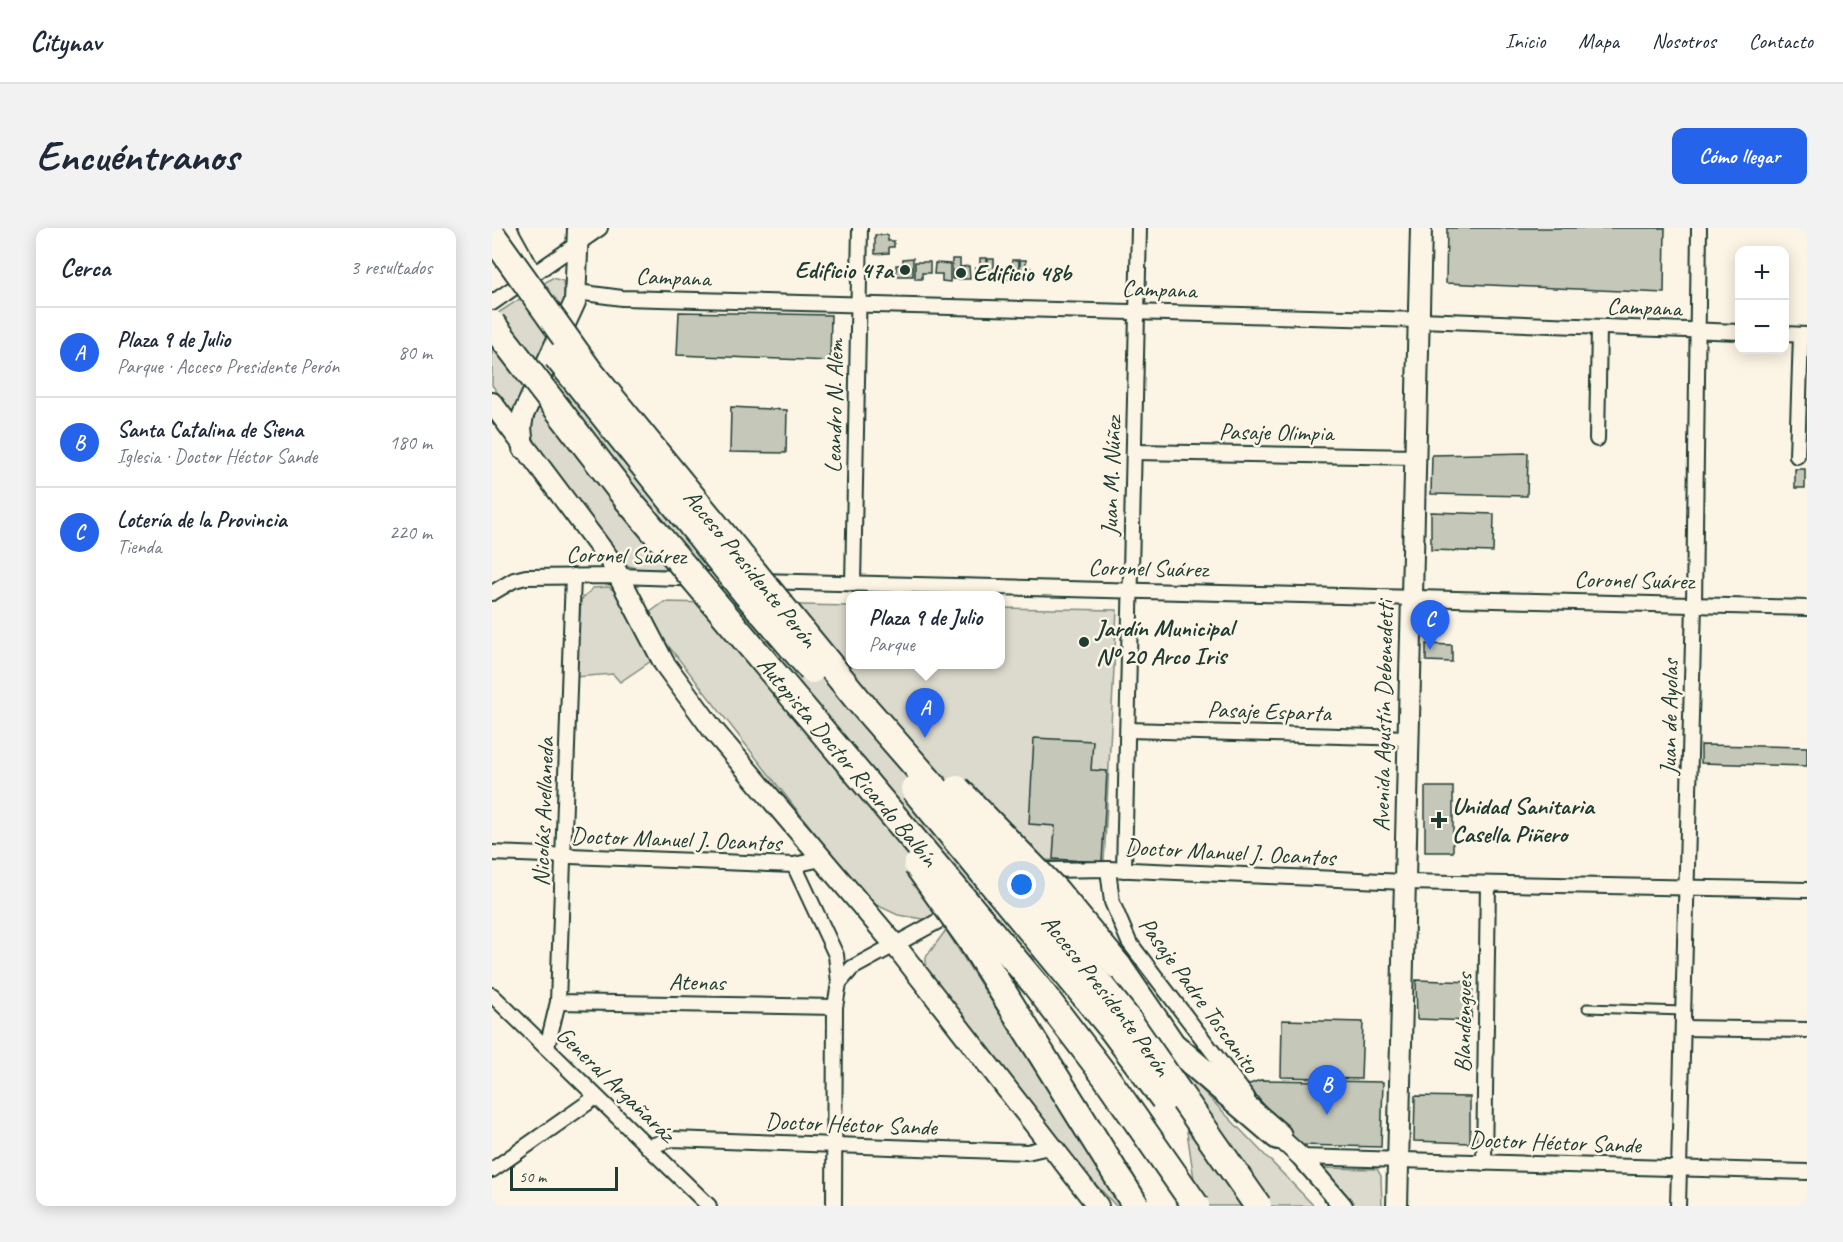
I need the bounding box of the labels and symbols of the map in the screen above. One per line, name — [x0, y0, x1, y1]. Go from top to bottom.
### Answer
place label: Edificio 47a — [795, 255, 895, 285]
place label: Edificio 48b — [973, 258, 1074, 288]
street label: Campana — [635, 261, 713, 293]
marker: Edificio 47a — [898, 263, 912, 277]
marker: Edificio 48b — [954, 266, 968, 280]
street label: Campana — [1121, 273, 1199, 305]
street label: Campana — [1606, 291, 1684, 323]
street label: Leandro N. Alem — [818, 337, 850, 473]
street label: Juan M. Núñez — [1094, 413, 1128, 537]
street label: Pasaje Olimpia — [1219, 416, 1336, 448]
street label: Acceso Presidente Perón — [677, 483, 825, 654]
street label: Coronel Suárez — [566, 539, 689, 571]
street label: Coronel Suárez — [1088, 552, 1211, 584]
street label: Coronel Suárez — [1574, 564, 1697, 596]
street label: Avenida Agustín Debenedetti — [1366, 598, 1400, 832]
pin: C — [1410, 600, 1450, 650]
place label: Jardín Municipal Nº 20 Arco Iris — [1094, 613, 1238, 671]
marker: Jardín Municipal Nº 20 Arco Iris — [1077, 635, 1091, 649]
street label: Autopista Doctor Ricardo Balbín — [750, 652, 946, 872]
street label: Juan de Ayolas — [1653, 657, 1685, 776]
pin: A — [906, 688, 944, 738]
street label: Pasaje Esparta — [1207, 694, 1333, 728]
street label: Nicolás Avellaneda — [525, 736, 561, 887]
place label: Unidad Sanitaria Casella Piñero — [1452, 791, 1596, 849]
marker: Unidad Sanitaria Casella Piñero — [1430, 811, 1448, 829]
street label: Doctor Manuel J. Ocantos — [570, 820, 784, 858]
street label: Doctor Manuel J. Ocantos — [1124, 832, 1339, 873]
your location — [1007, 870, 1036, 899]
street label: Acceso Presidente Perón — [1035, 908, 1178, 1083]
street label: Pasaje Padre Toscanito — [1132, 911, 1267, 1080]
street label: Atenas — [669, 967, 727, 998]
street label: Blandengues — [1447, 971, 1479, 1073]
street label: General Argañaráz — [550, 1020, 684, 1150]
pin: B — [1308, 1066, 1346, 1115]
street label: Doctor Héctor Sande — [765, 1106, 940, 1142]
street label: Doctor Héctor Sande — [1469, 1124, 1644, 1160]
scale bar — [510, 1164, 618, 1192]

